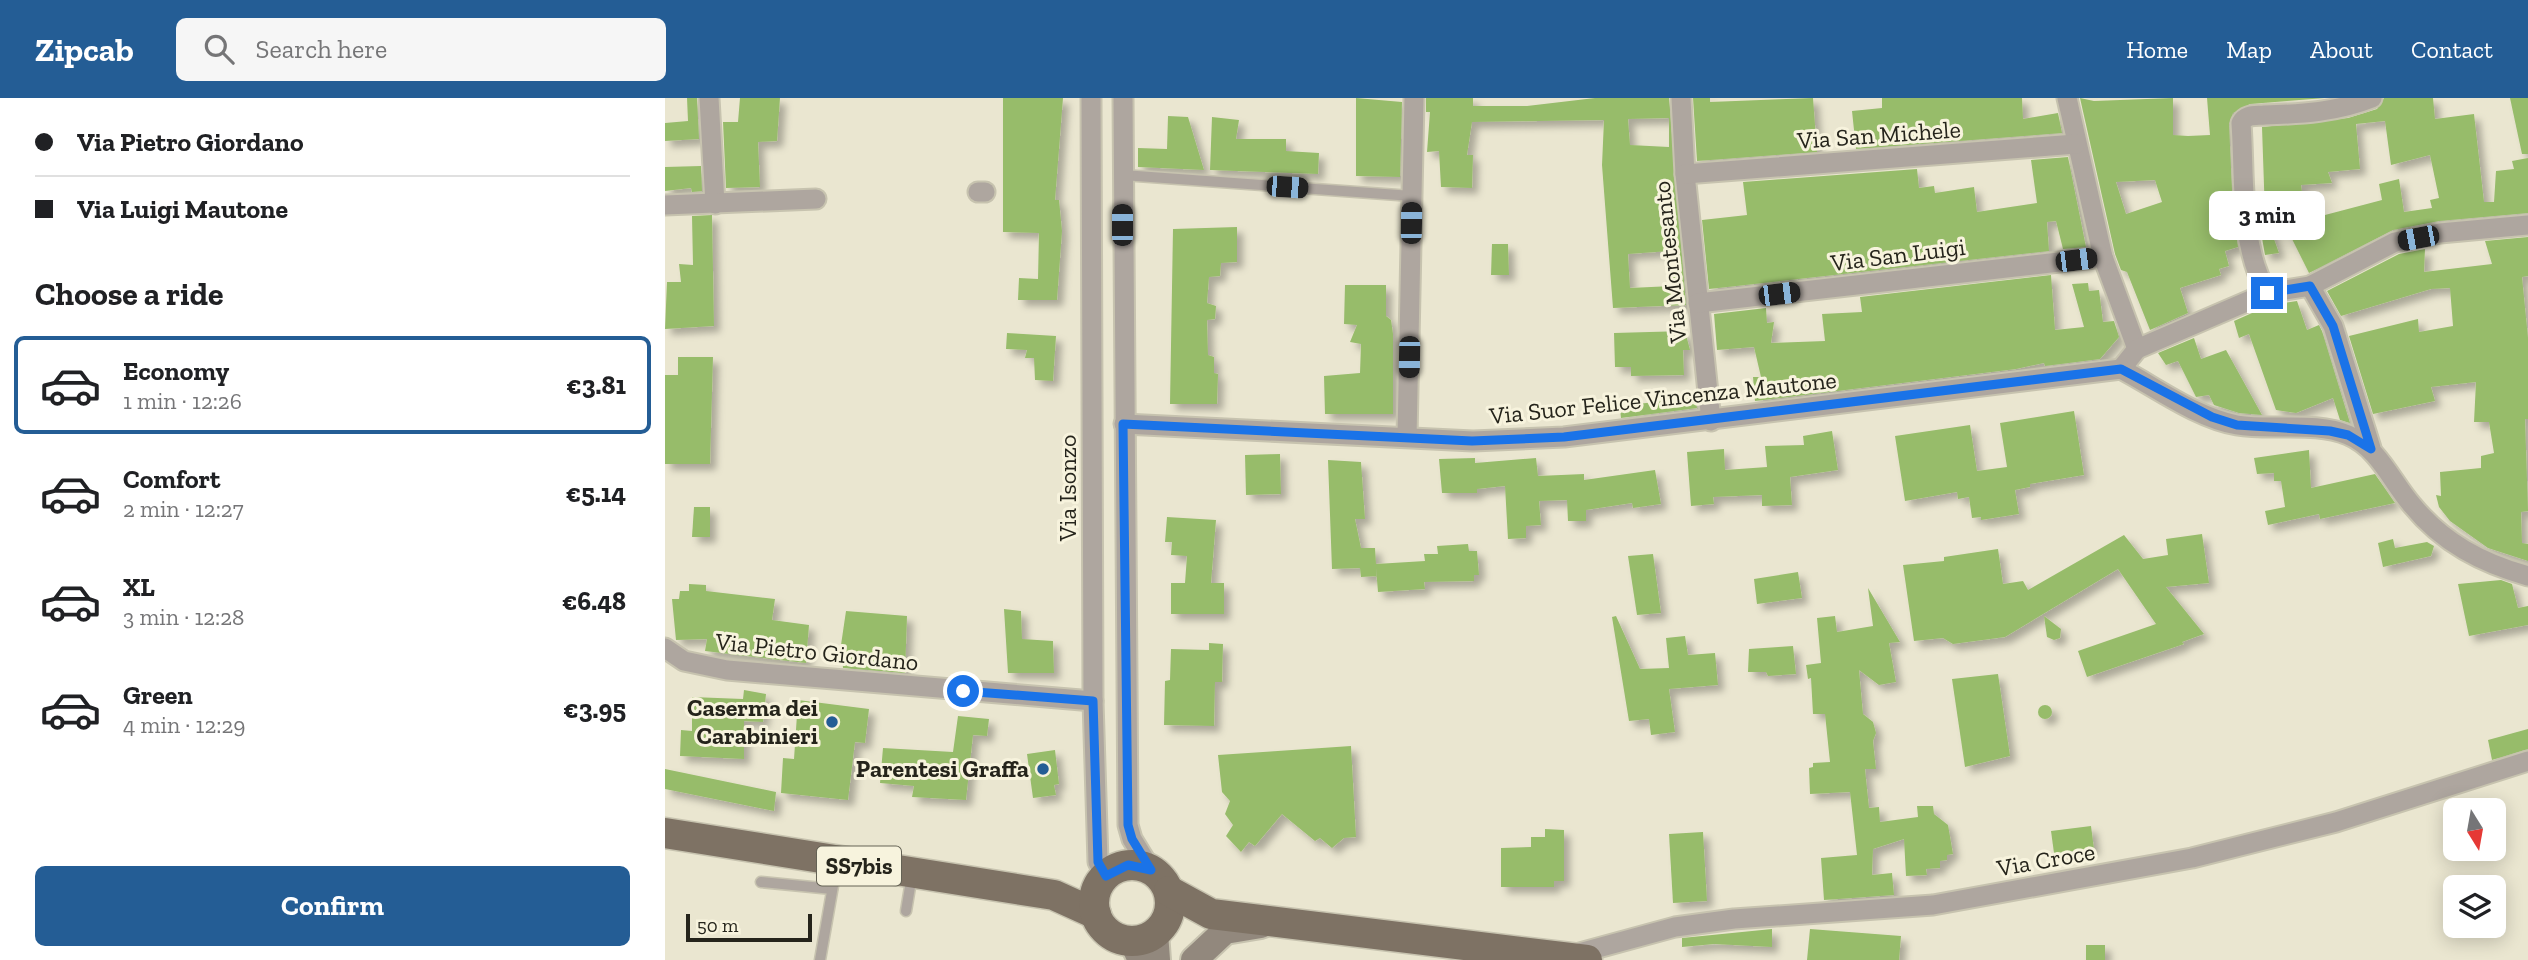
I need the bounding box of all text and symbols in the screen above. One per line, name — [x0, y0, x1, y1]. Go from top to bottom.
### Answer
search box — [176, 18, 666, 81]
text: Zipcab — [35, 30, 134, 69]
icon: search — [200, 30, 238, 68]
text: Search here — [256, 33, 387, 65]
text: Home — [2126, 35, 2188, 64]
text: Map — [2226, 35, 2272, 64]
text: About — [2310, 35, 2373, 64]
text: Contact — [2411, 35, 2493, 64]
street label: Via San Michele — [1795, 114, 1962, 155]
text: Via Pietro Giordano — [77, 126, 304, 158]
car — [1266, 175, 1309, 199]
street label: Via Montesanto — [1647, 180, 1693, 346]
callout: 3 min — [2209, 192, 2325, 240]
text: Via Luigi Mautone — [77, 193, 288, 225]
text: 3 min — [2238, 201, 2296, 229]
car — [1401, 202, 1422, 244]
car — [1112, 204, 1133, 246]
car — [2396, 224, 2441, 252]
street label: Via San Luigi — [1828, 232, 1967, 277]
car — [2054, 247, 2099, 273]
text: Choose a ride — [35, 275, 223, 313]
route end — [2251, 277, 2283, 309]
car — [1757, 281, 1802, 307]
car — [1399, 336, 1420, 378]
icon: car — [39, 354, 102, 417]
text: Economy — [123, 355, 229, 387]
street label: Via Suor Felice Vincenza Mautone — [1487, 365, 1838, 430]
text: €3.81 — [566, 369, 626, 401]
text: 1 min · 12:26 — [123, 387, 242, 415]
street label: Via Isonzo — [1053, 435, 1082, 542]
icon: car — [39, 462, 102, 525]
text: Comfort — [123, 463, 220, 495]
text: €5.14 — [566, 477, 626, 509]
text: 2 min · 12:27 — [123, 495, 244, 523]
icon: car — [39, 570, 102, 633]
text: XL — [123, 571, 155, 603]
text: €6.48 — [562, 585, 626, 617]
text: 3 min · 12:28 — [123, 603, 245, 631]
street label: Via Pietro Giordano — [713, 626, 920, 677]
route start — [947, 675, 979, 707]
icon: car — [39, 678, 102, 741]
text: Green — [123, 679, 193, 711]
text: €3.95 — [563, 693, 626, 725]
place label: Caserma dei Carabinieri — [687, 693, 818, 750]
text: 4 min · 12:29 — [123, 711, 245, 739]
marker: Caserma dei Carabinieri — [824, 714, 840, 730]
place label: Parentesi Graffa — [856, 754, 1029, 783]
marker: Parentesi Graffa — [1035, 761, 1051, 777]
north arrow — [2443, 798, 2506, 861]
map controls — [2443, 798, 2506, 938]
street label: Via Croce — [1994, 837, 2097, 883]
road number: SS7bis — [817, 846, 901, 886]
button: Confirm — [35, 866, 630, 946]
button: layers — [2443, 875, 2506, 938]
scale bar — [686, 911, 812, 943]
text: 50 m — [697, 914, 738, 937]

